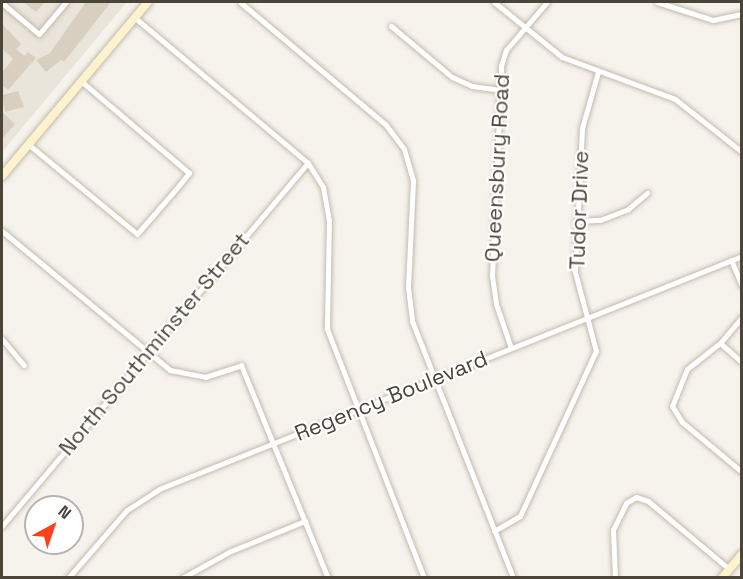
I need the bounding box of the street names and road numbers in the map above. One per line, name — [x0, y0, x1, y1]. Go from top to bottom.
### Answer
street label: Queensbury Road — [479, 73, 515, 263]
street label: Tudor Drive — [564, 150, 594, 270]
street label: North Southminster Street — [53, 227, 255, 461]
street label: Regency Boulevard — [291, 345, 491, 447]

